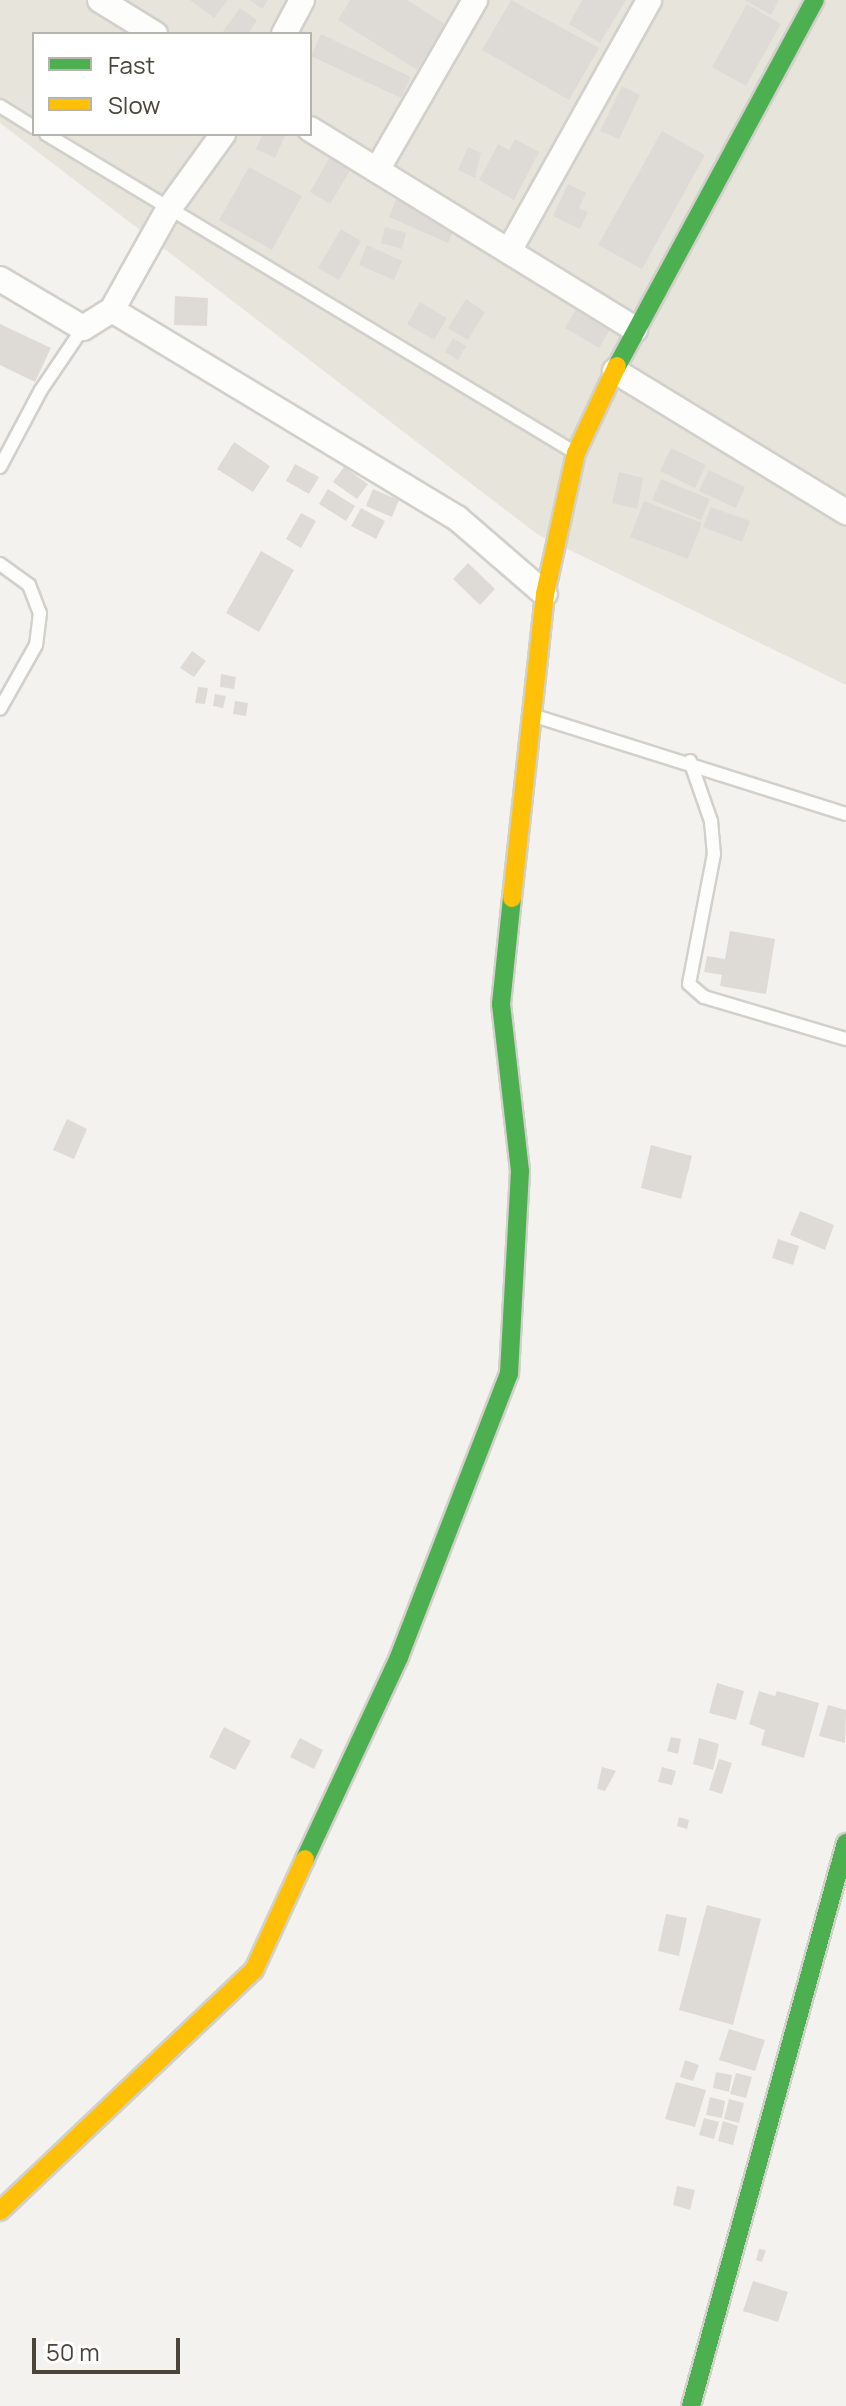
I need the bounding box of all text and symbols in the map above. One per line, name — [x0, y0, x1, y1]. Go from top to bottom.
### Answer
legend — [32, 32, 312, 136]
text: Fast — [108, 48, 155, 81]
text: Slow — [108, 88, 161, 121]
scale bar — [36, 2322, 184, 2372]
text: 50 m — [46, 2335, 100, 2368]

